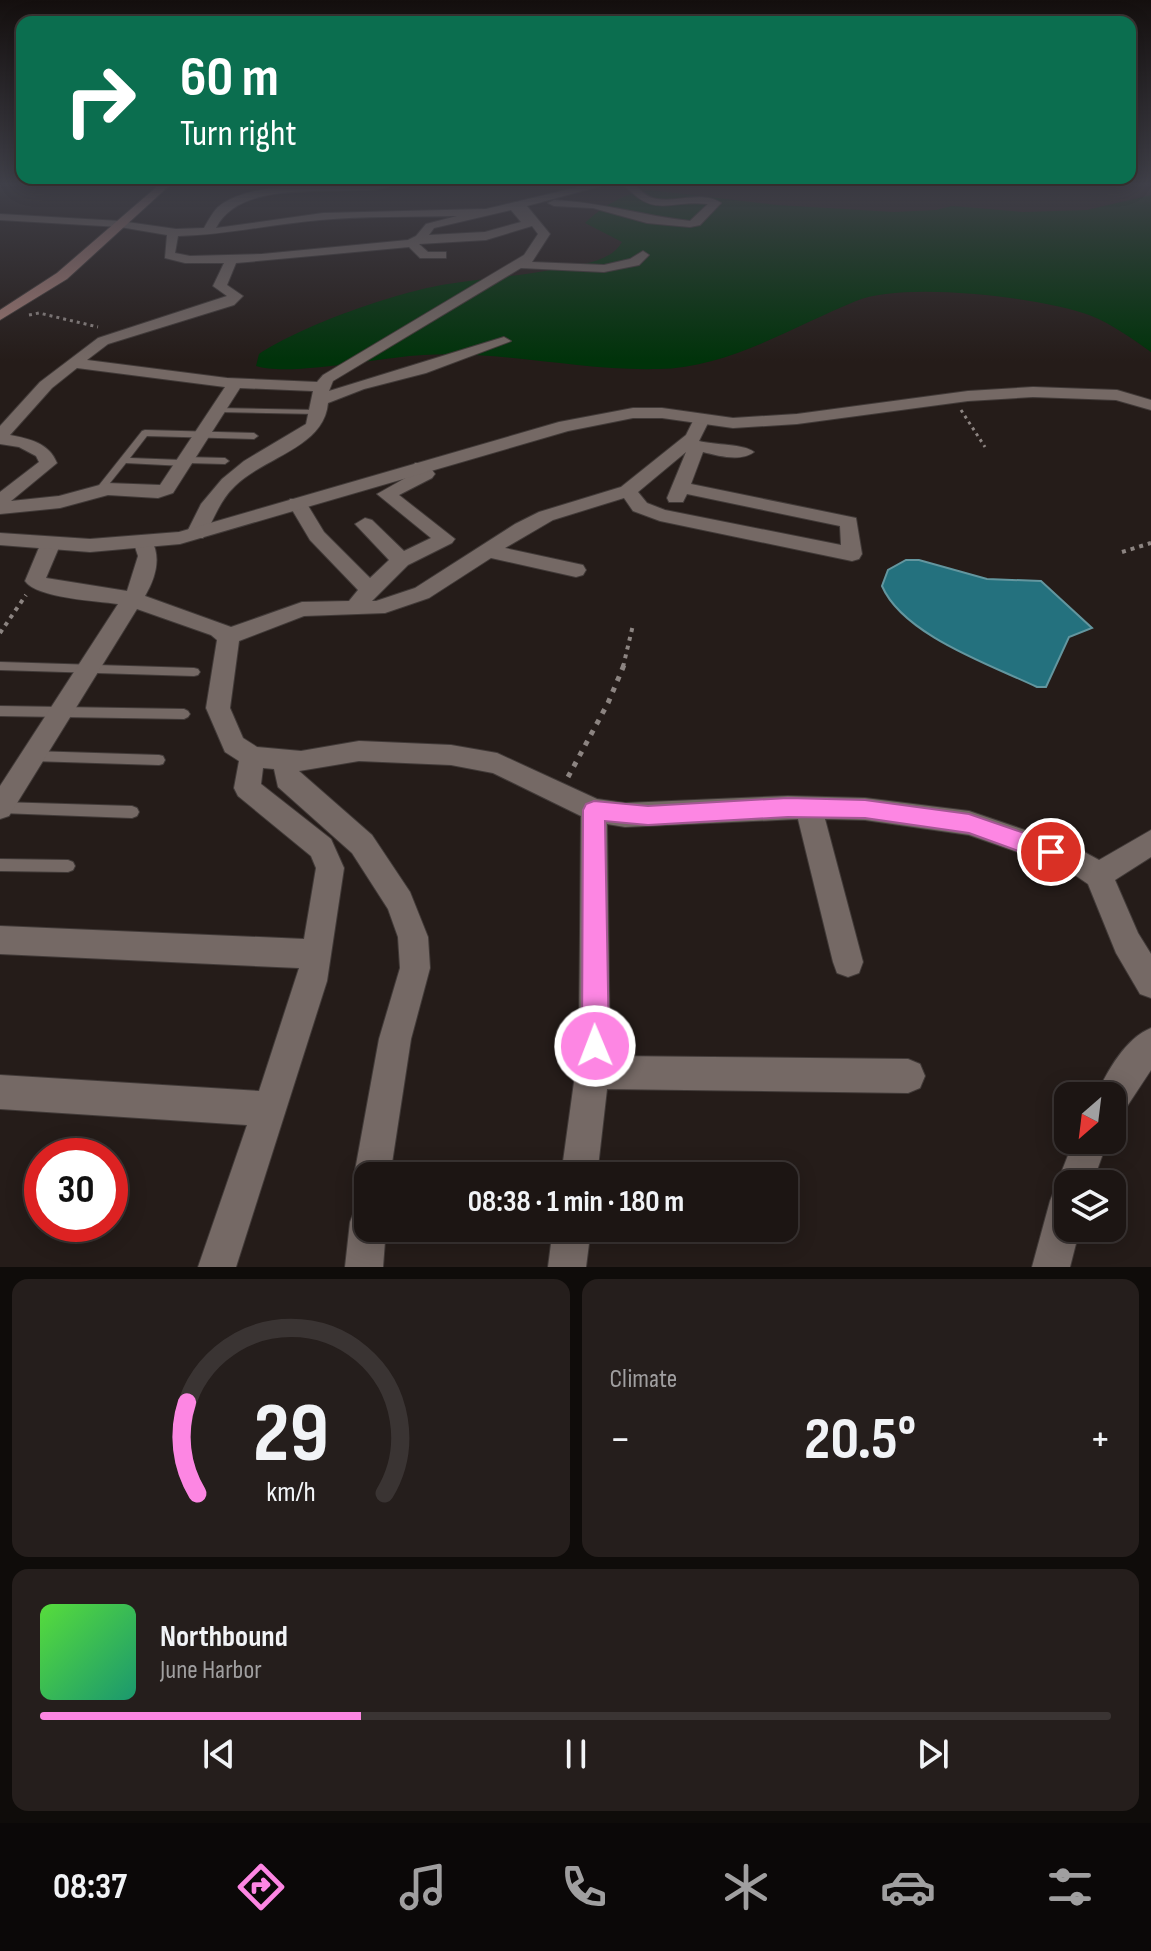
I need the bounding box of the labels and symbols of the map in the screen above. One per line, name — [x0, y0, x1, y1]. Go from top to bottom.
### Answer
pin — [1017, 818, 1085, 886]
position arrow — [553, 1004, 637, 1088]
north arrow — [1054, 1082, 1126, 1154]
speed limit sign: 30 — [24, 1138, 128, 1242]

